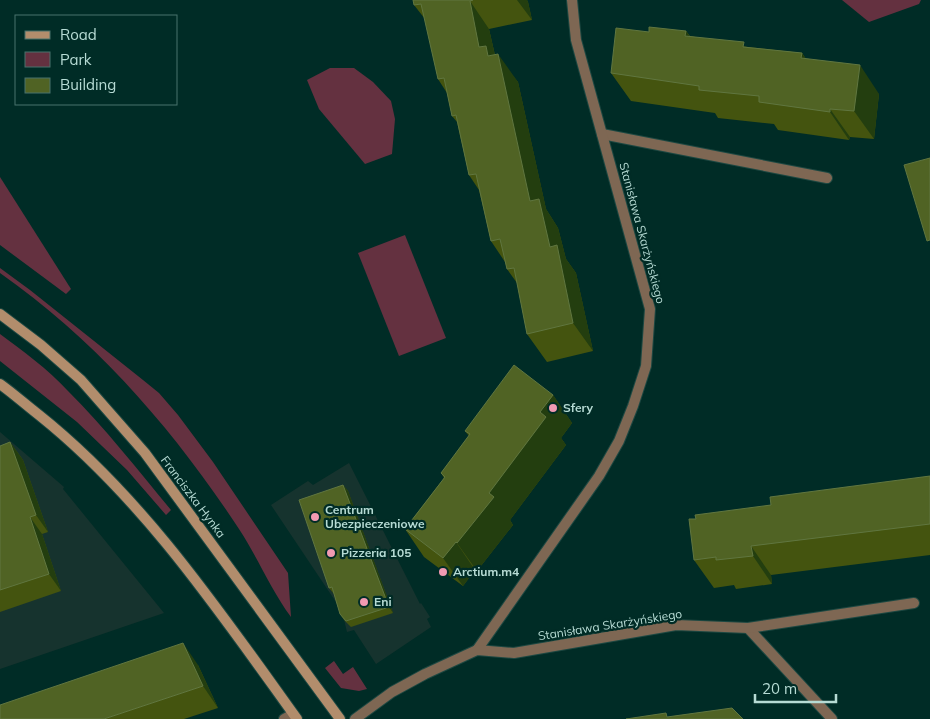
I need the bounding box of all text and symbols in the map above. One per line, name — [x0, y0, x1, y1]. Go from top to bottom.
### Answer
legend — [15, 15, 178, 105]
text: Road — [60, 25, 97, 44]
text: Park — [60, 50, 92, 69]
text: Building — [60, 75, 116, 94]
street label: Stanisława Skarżyńskiego — [616, 161, 669, 305]
place label: Sfery — [563, 400, 594, 415]
marker: Sfery — [547, 402, 559, 414]
street label: Franciszka Hynka — [158, 453, 229, 541]
place label: Centrum Ubezpieczeniowe — [325, 502, 425, 531]
marker: Centrum Ubezpieczeniowe — [309, 511, 321, 523]
place label: Pizzeria 105 — [341, 545, 411, 560]
marker: Pizzeria 105 — [325, 547, 337, 559]
place label: Arctium.m4 — [453, 564, 519, 579]
marker: Arctium.m4 — [437, 566, 449, 578]
place label: Eni — [374, 594, 392, 609]
marker: Eni — [358, 596, 370, 608]
street label: Stanisława Skarżyńskiego — [537, 606, 683, 643]
scale bar — [755, 672, 836, 704]
text: 20 m — [762, 679, 797, 698]

